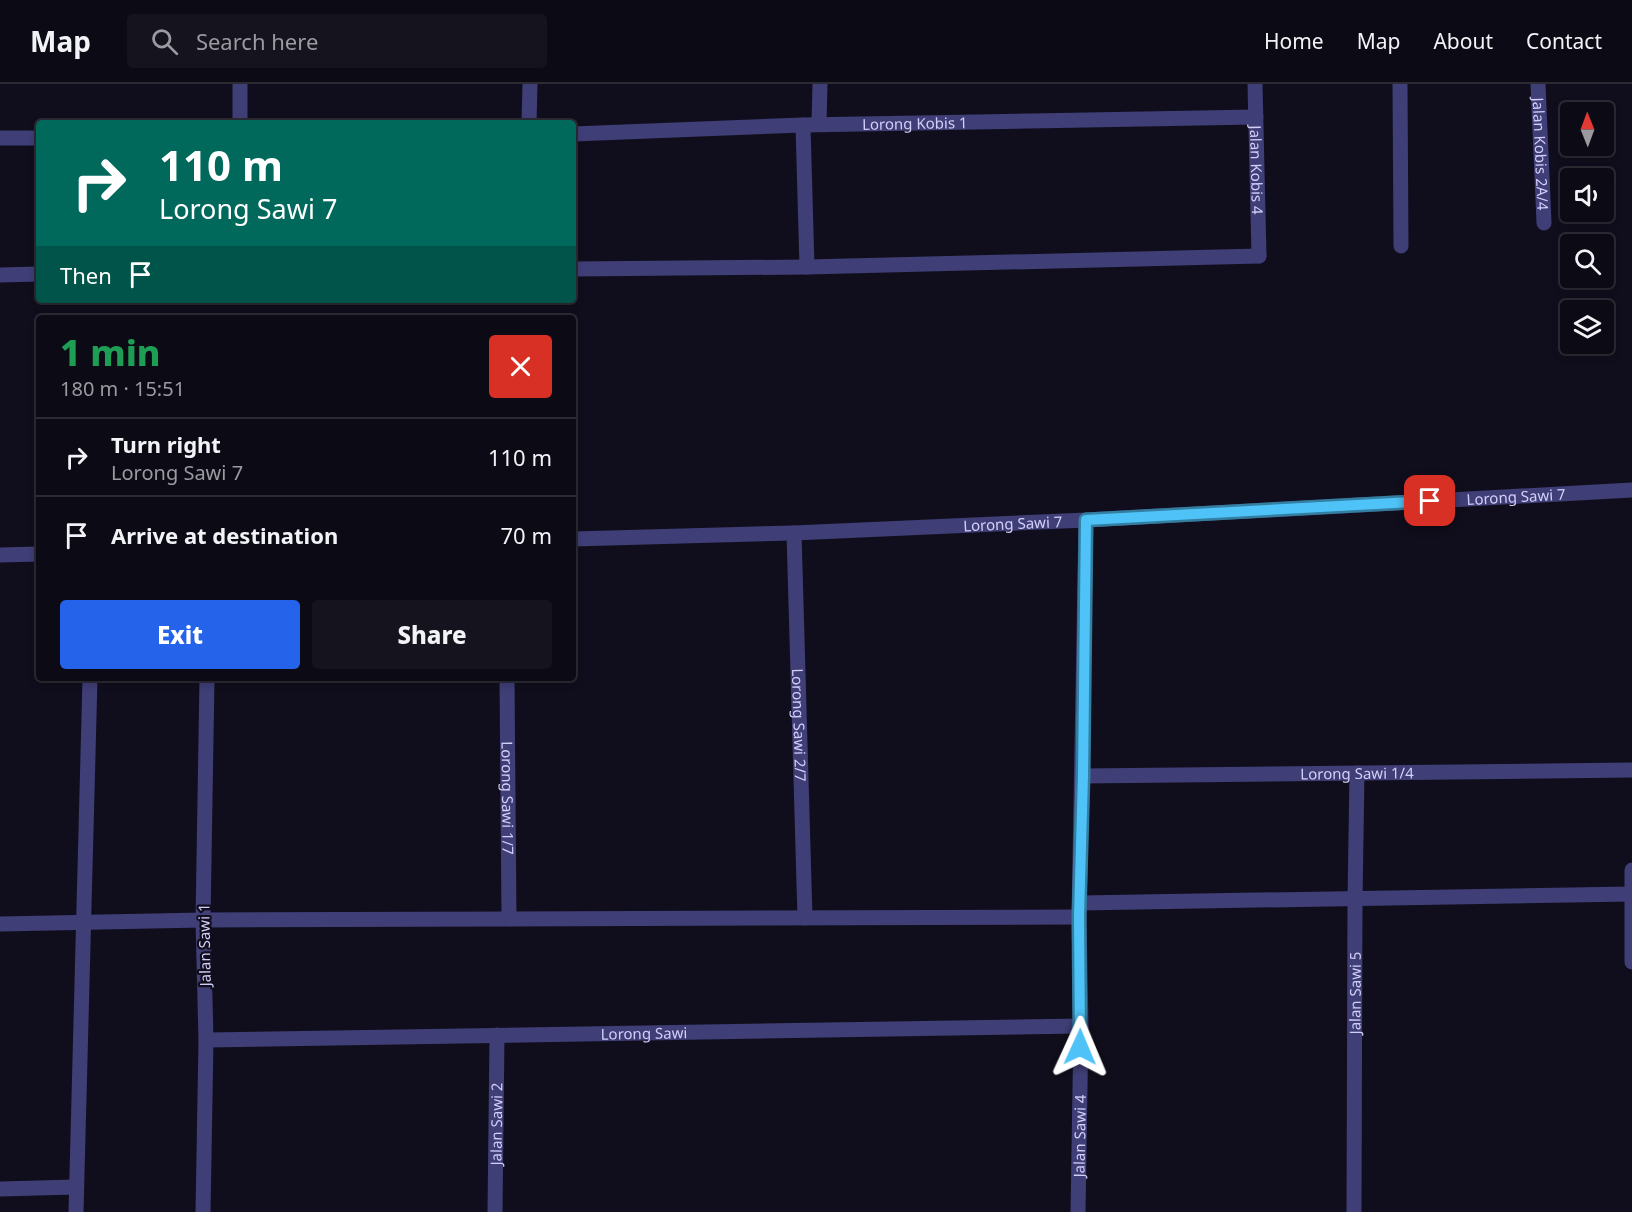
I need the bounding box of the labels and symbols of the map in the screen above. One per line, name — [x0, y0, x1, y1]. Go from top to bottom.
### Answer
street label: Jalan Kobis 2A/4 — [1529, 95, 1553, 211]
north arrow — [1560, 102, 1614, 156]
street label: Lorong Kobis 1 — [862, 112, 968, 134]
street label: Jalan Kobis 4 — [1246, 123, 1268, 215]
pin — [1404, 475, 1455, 526]
street label: Lorong Sawi 7 — [1466, 484, 1566, 509]
street label: Lorong Sawi 7 — [963, 511, 1063, 535]
street label: Lorong Sawi 2/7 — [788, 668, 811, 782]
street label: Lorong Sawi 1/7 — [498, 741, 518, 855]
street label: Lorong Sawi 1/4 — [1300, 762, 1414, 784]
street label: Jalan Sawi 1 — [193, 903, 215, 989]
street label: Jalan Sawi 5 — [1345, 952, 1365, 1036]
position arrow — [1048, 1015, 1112, 1079]
street label: Lorong Sawi — [600, 1022, 687, 1044]
street label: Jalan Sawi 2 — [486, 1082, 506, 1168]
street label: Jalan Sawi 4 — [1069, 1094, 1090, 1180]

